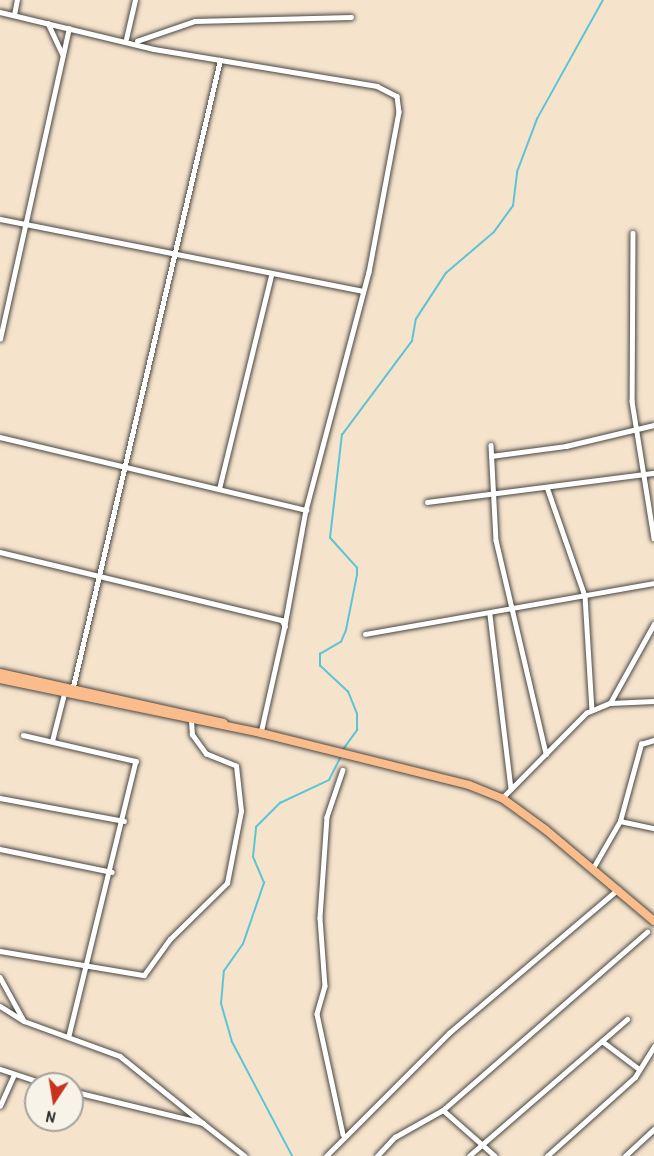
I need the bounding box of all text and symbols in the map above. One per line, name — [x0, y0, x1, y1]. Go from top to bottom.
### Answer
north arrow — [24, 1072, 84, 1132]
text: N — [44, 1106, 57, 1129]

